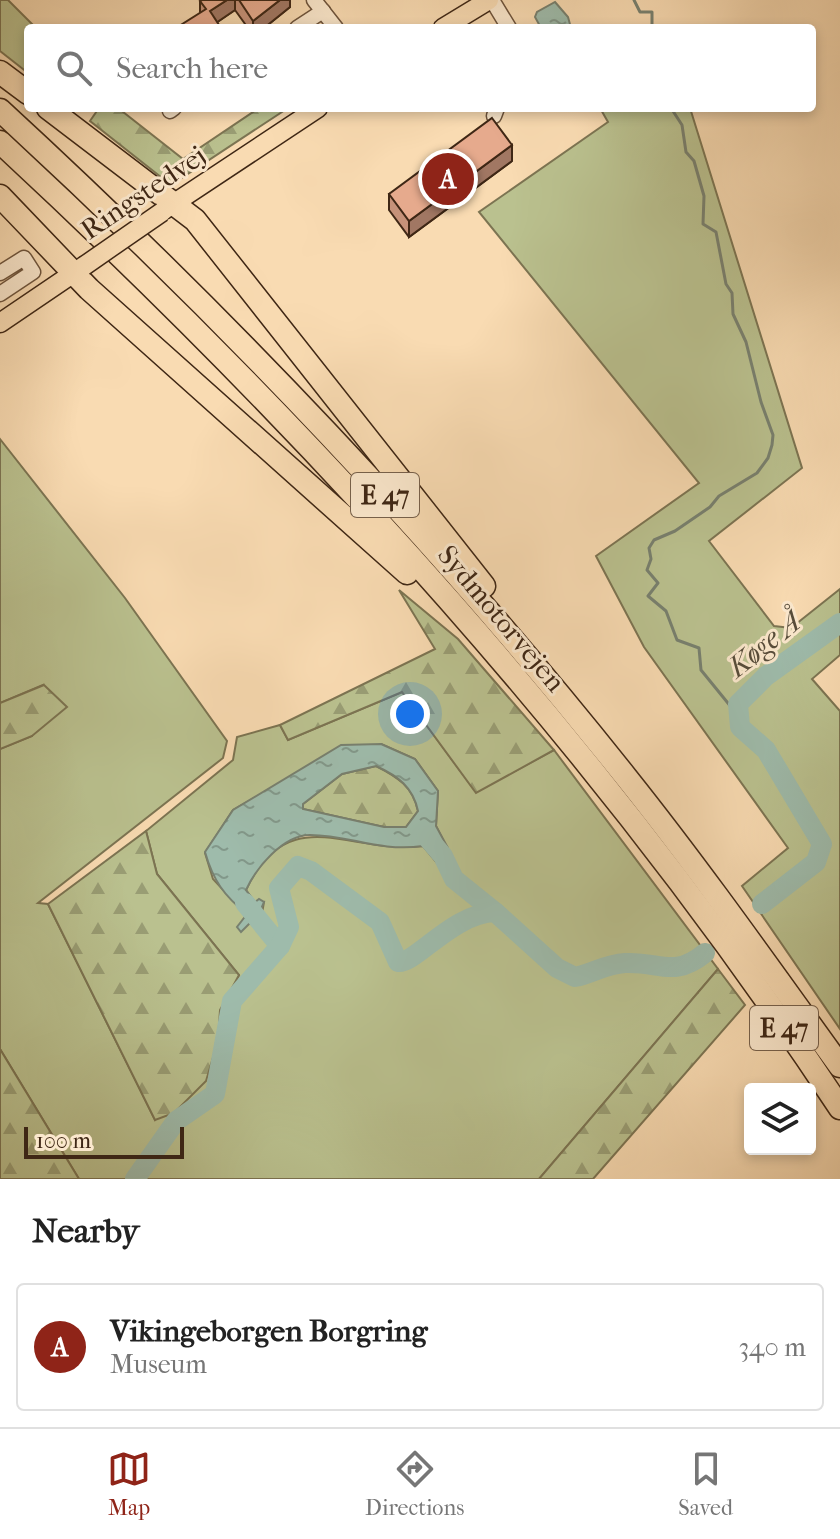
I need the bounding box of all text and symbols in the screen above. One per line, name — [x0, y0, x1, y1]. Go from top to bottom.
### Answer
search box — [24, 24, 816, 112]
icon: search — [52, 46, 96, 90]
text: Search here — [116, 51, 268, 86]
street label: Ringstedvej — [75, 139, 212, 246]
pin: A — [422, 149, 474, 209]
road number: E 47 — [351, 473, 419, 517]
street label: Sydmotorvejen — [431, 538, 572, 698]
water label: Køge Å — [718, 602, 810, 686]
your location — [390, 694, 430, 734]
road number: E 47 — [750, 1006, 818, 1050]
map controls — [744, 1083, 816, 1155]
button: layers — [744, 1083, 816, 1155]
scale bar — [24, 1123, 184, 1159]
text: 100 m — [36, 1128, 91, 1154]
text: Nearby — [32, 1211, 139, 1251]
text: Vikingeborgen Borgring — [110, 1314, 427, 1349]
text: A — [52, 1332, 68, 1363]
text: 340 m — [738, 1332, 806, 1363]
text: Museum — [110, 1349, 207, 1380]
tab: Map — [107, 1447, 151, 1521]
tab: Directions — [365, 1447, 464, 1521]
tab: Saved — [678, 1447, 733, 1521]

